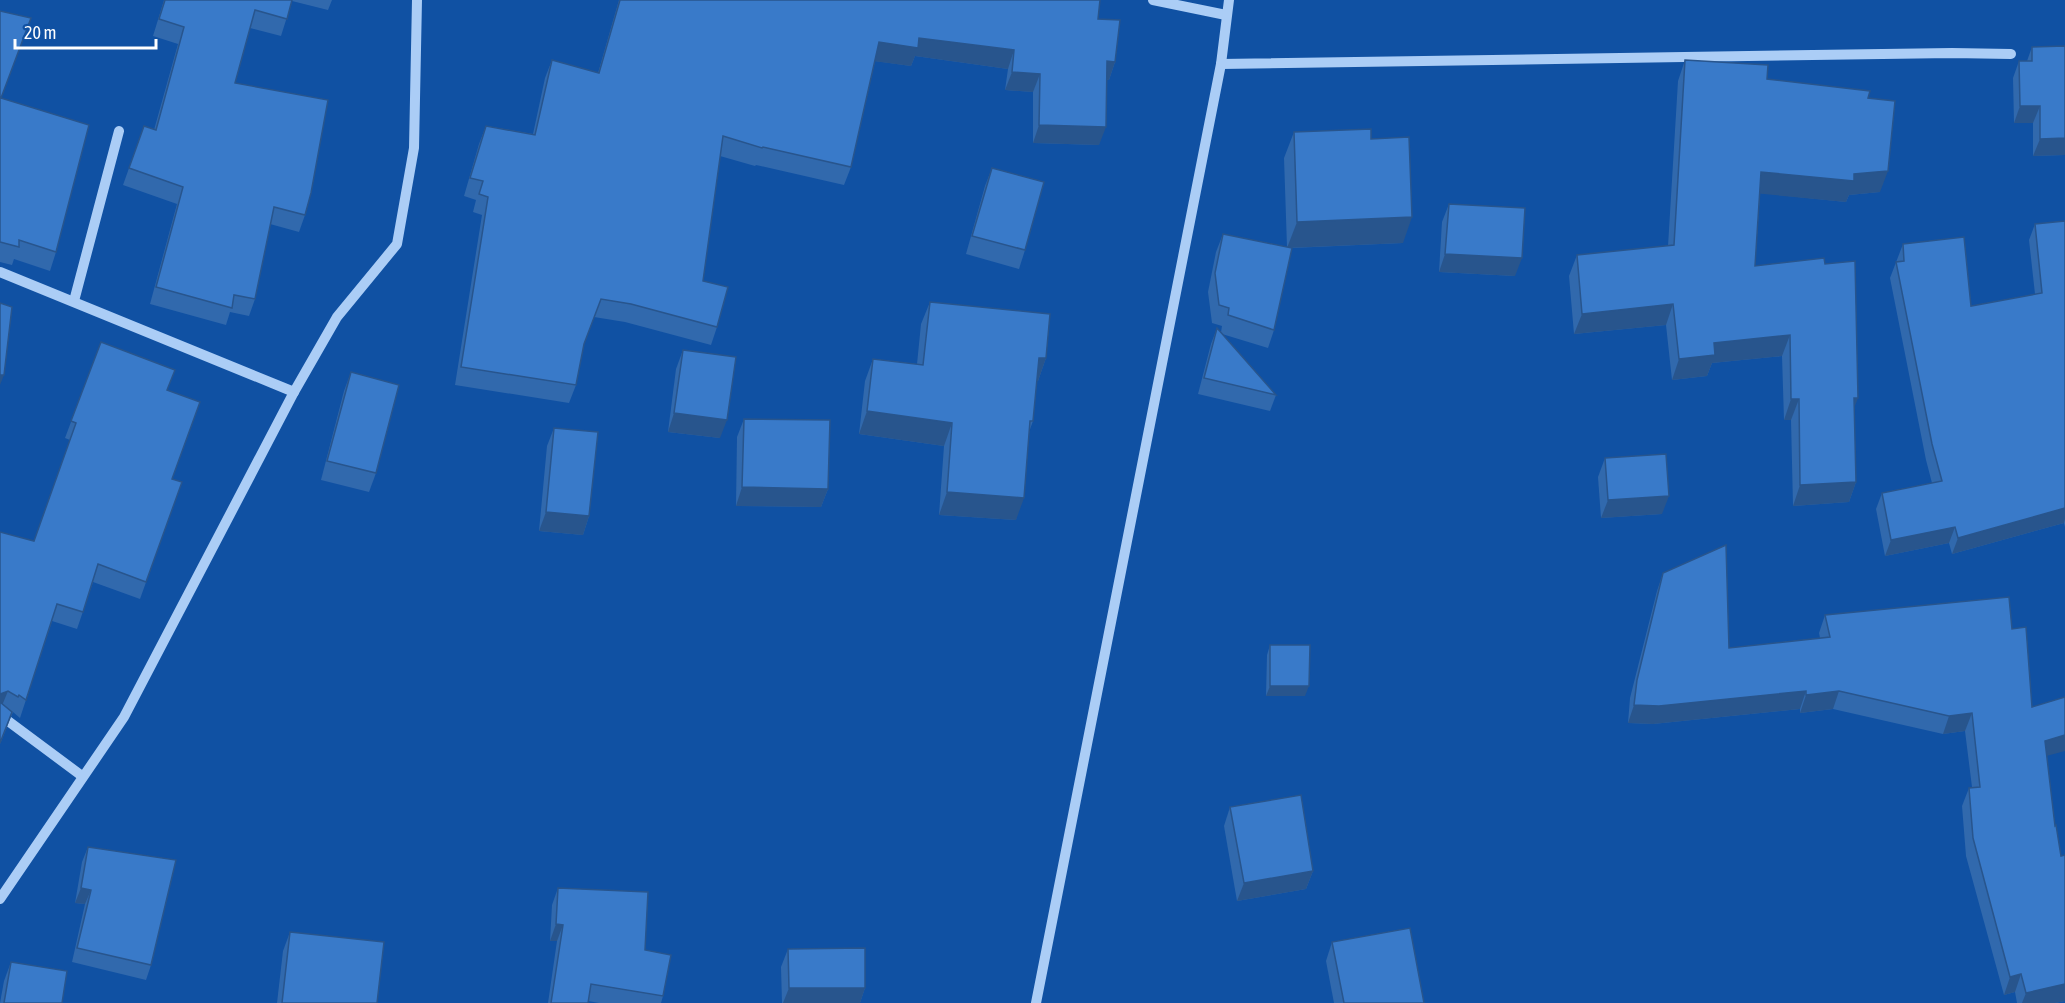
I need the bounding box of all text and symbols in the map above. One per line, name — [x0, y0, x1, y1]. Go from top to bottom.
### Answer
scale bar — [15, 12, 156, 50]
text: 20 m — [24, 22, 56, 43]

